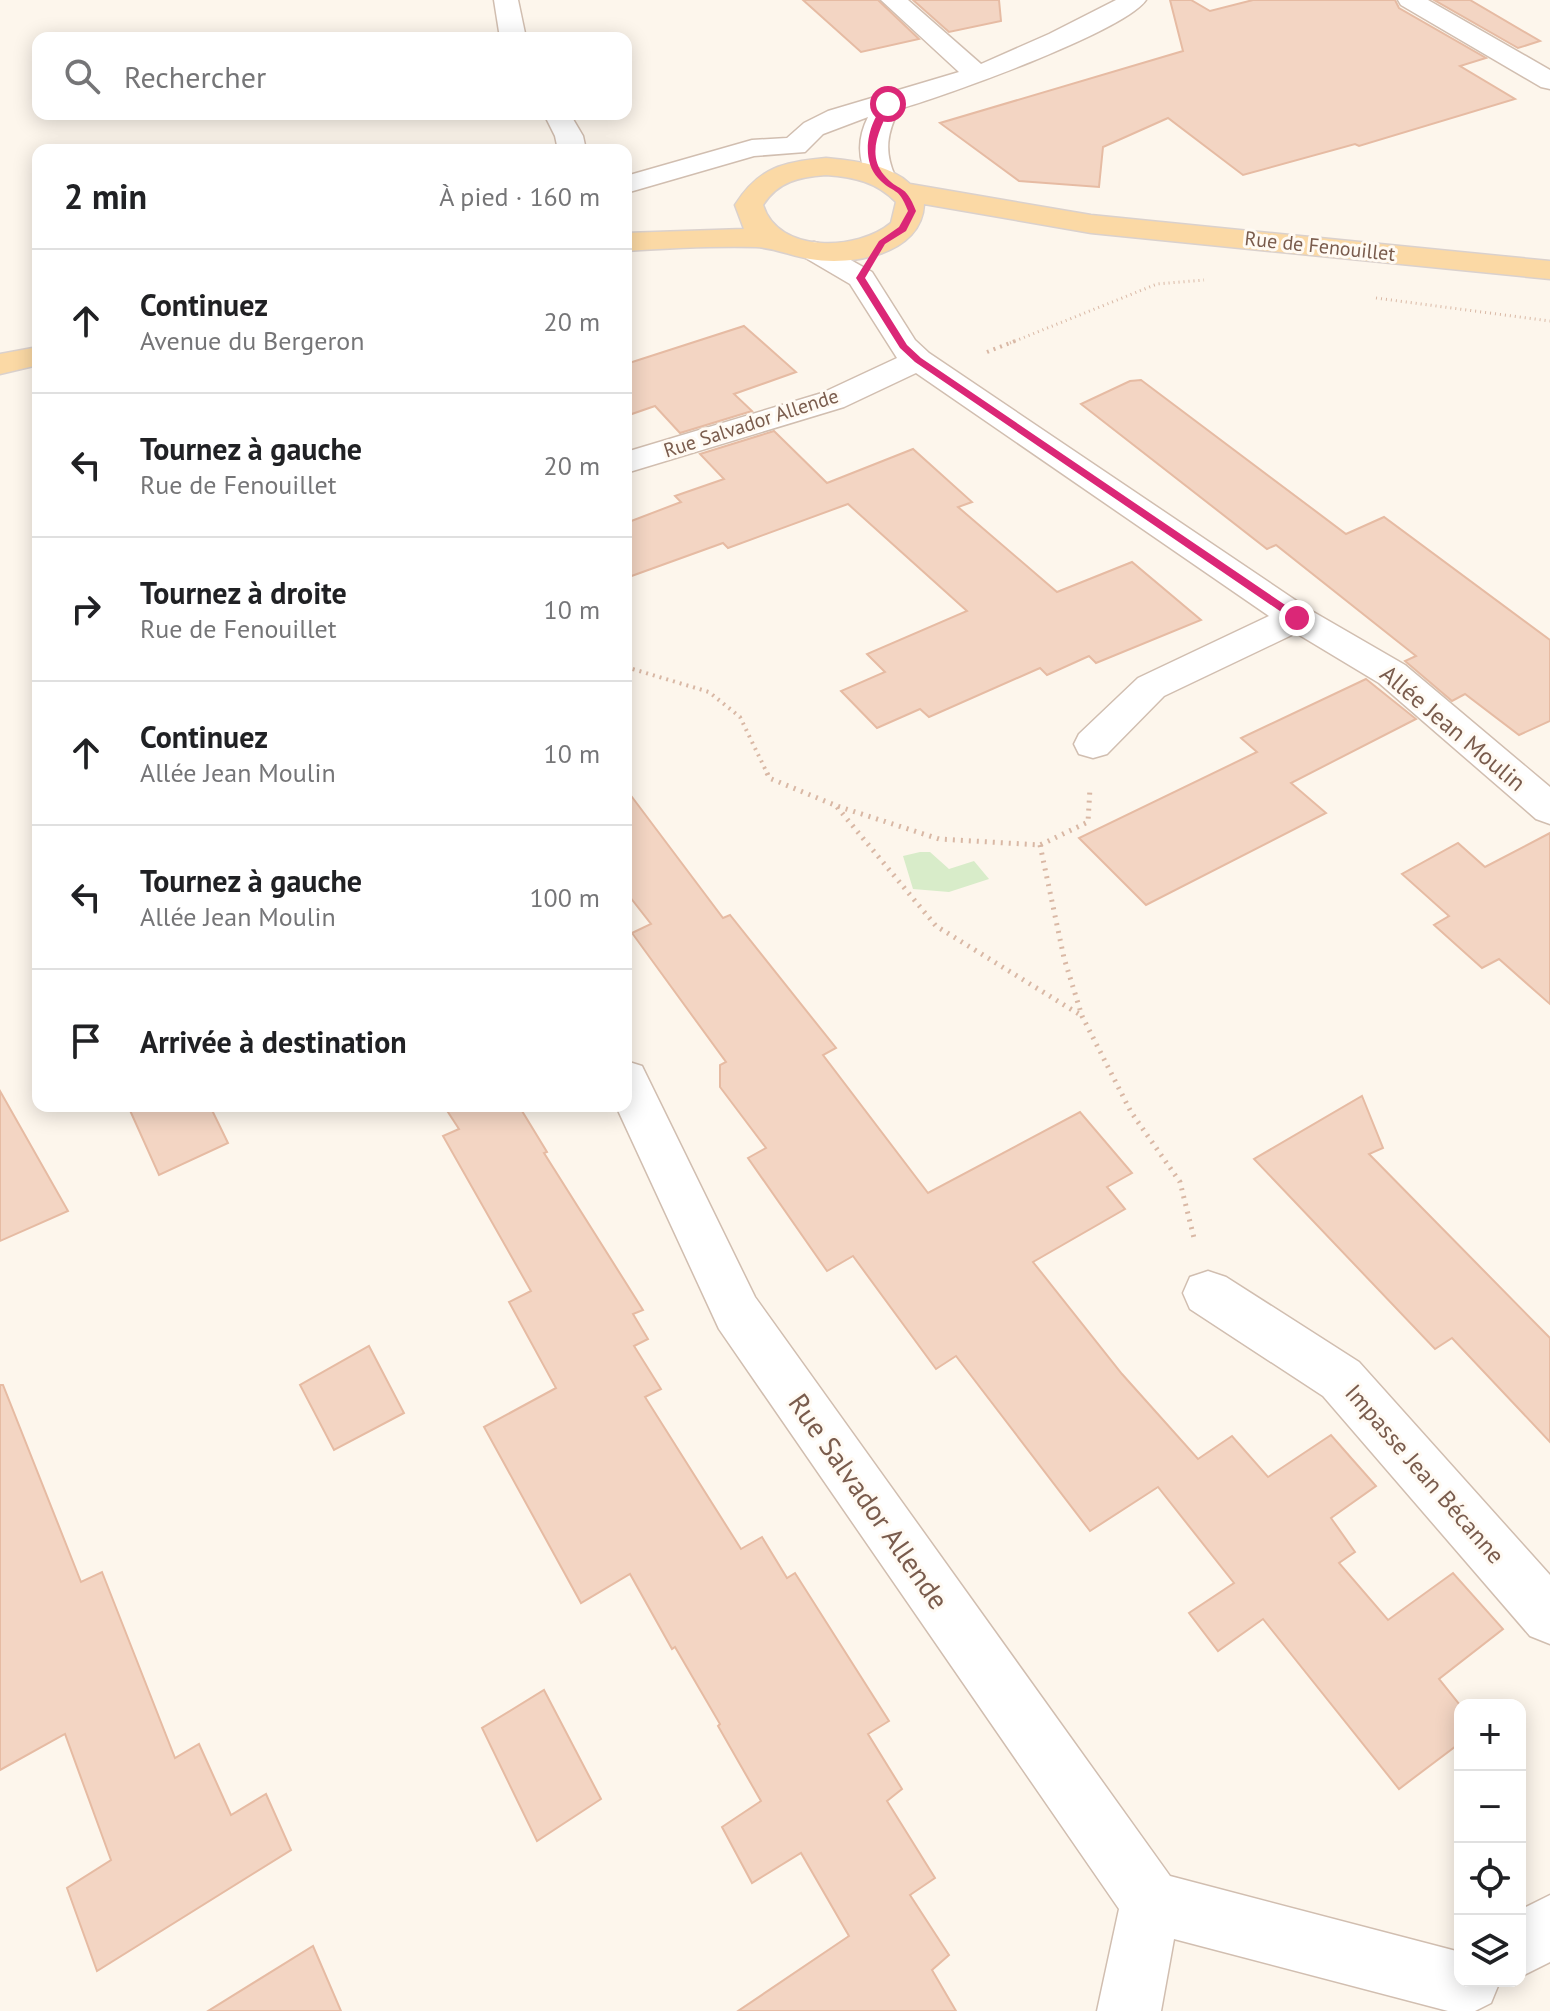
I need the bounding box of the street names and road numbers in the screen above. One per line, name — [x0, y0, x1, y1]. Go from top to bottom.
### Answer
street label: Rue de Fenouillet — [1243, 225, 1397, 267]
street label: Rue Salvador Allende — [660, 382, 842, 464]
street label: Allée Jean Moulin — [1374, 658, 1532, 798]
street label: Impasse Jean Bécanne — [1339, 1378, 1511, 1570]
street label: Rue Salvador Allende — [781, 1386, 957, 1616]

